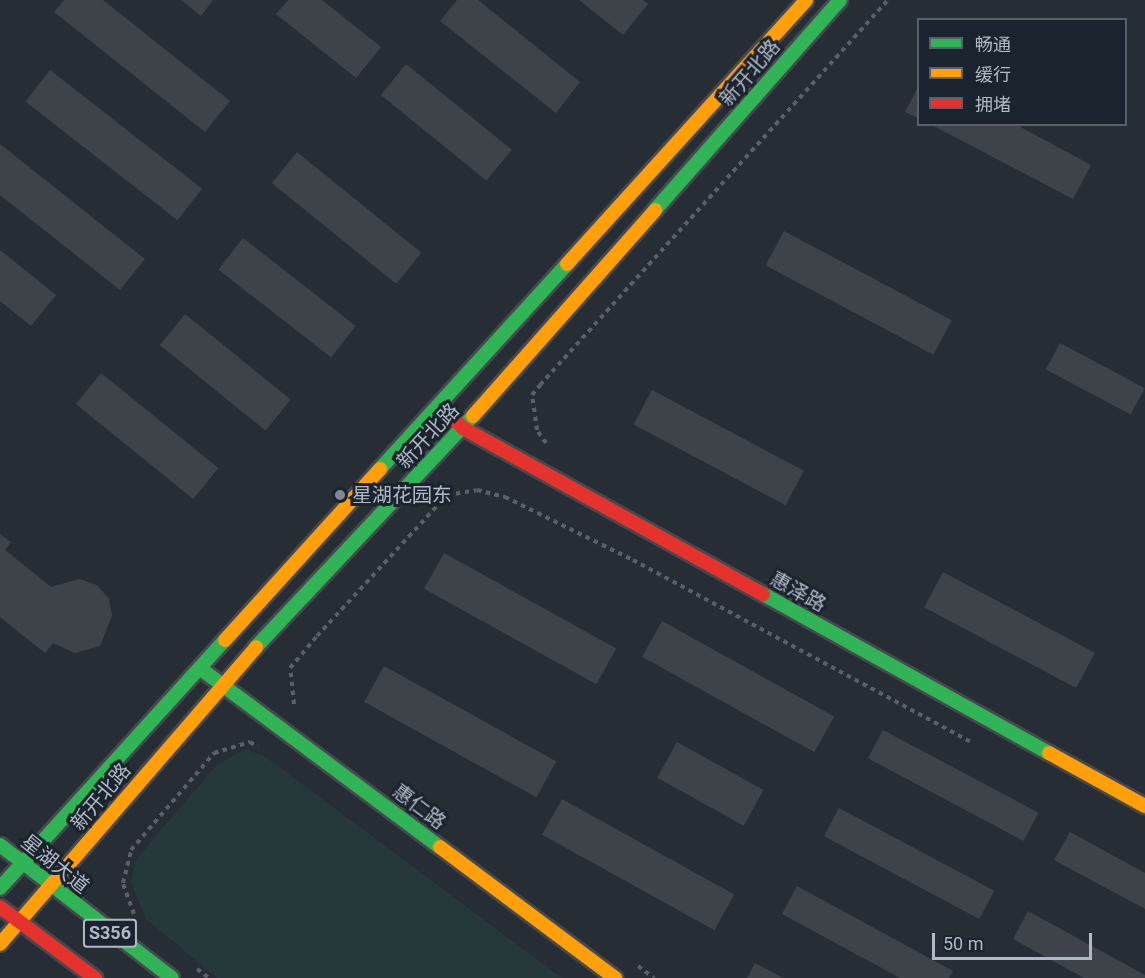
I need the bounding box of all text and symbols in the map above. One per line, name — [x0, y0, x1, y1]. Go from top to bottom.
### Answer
legend — [917, 18, 1127, 126]
text: 畅通 — [975, 34, 1011, 55]
street label: 新开北路 — [715, 35, 785, 111]
text: 缓行 — [975, 64, 1011, 85]
text: 拥堵 — [975, 94, 1011, 115]
street label: 新开北路 — [392, 399, 464, 473]
place label: 星湖花园东 — [352, 483, 452, 507]
marker: 星湖花园东 — [333, 488, 347, 502]
street label: 惠泽路 — [766, 567, 830, 617]
street label: 新开北路 — [66, 759, 136, 835]
street label: 惠仁路 — [388, 779, 450, 835]
street label: 星湖大道 — [16, 830, 94, 898]
road number: S356 — [82, 918, 138, 948]
scale bar — [935, 921, 1096, 959]
text: 50 m — [943, 933, 983, 954]

